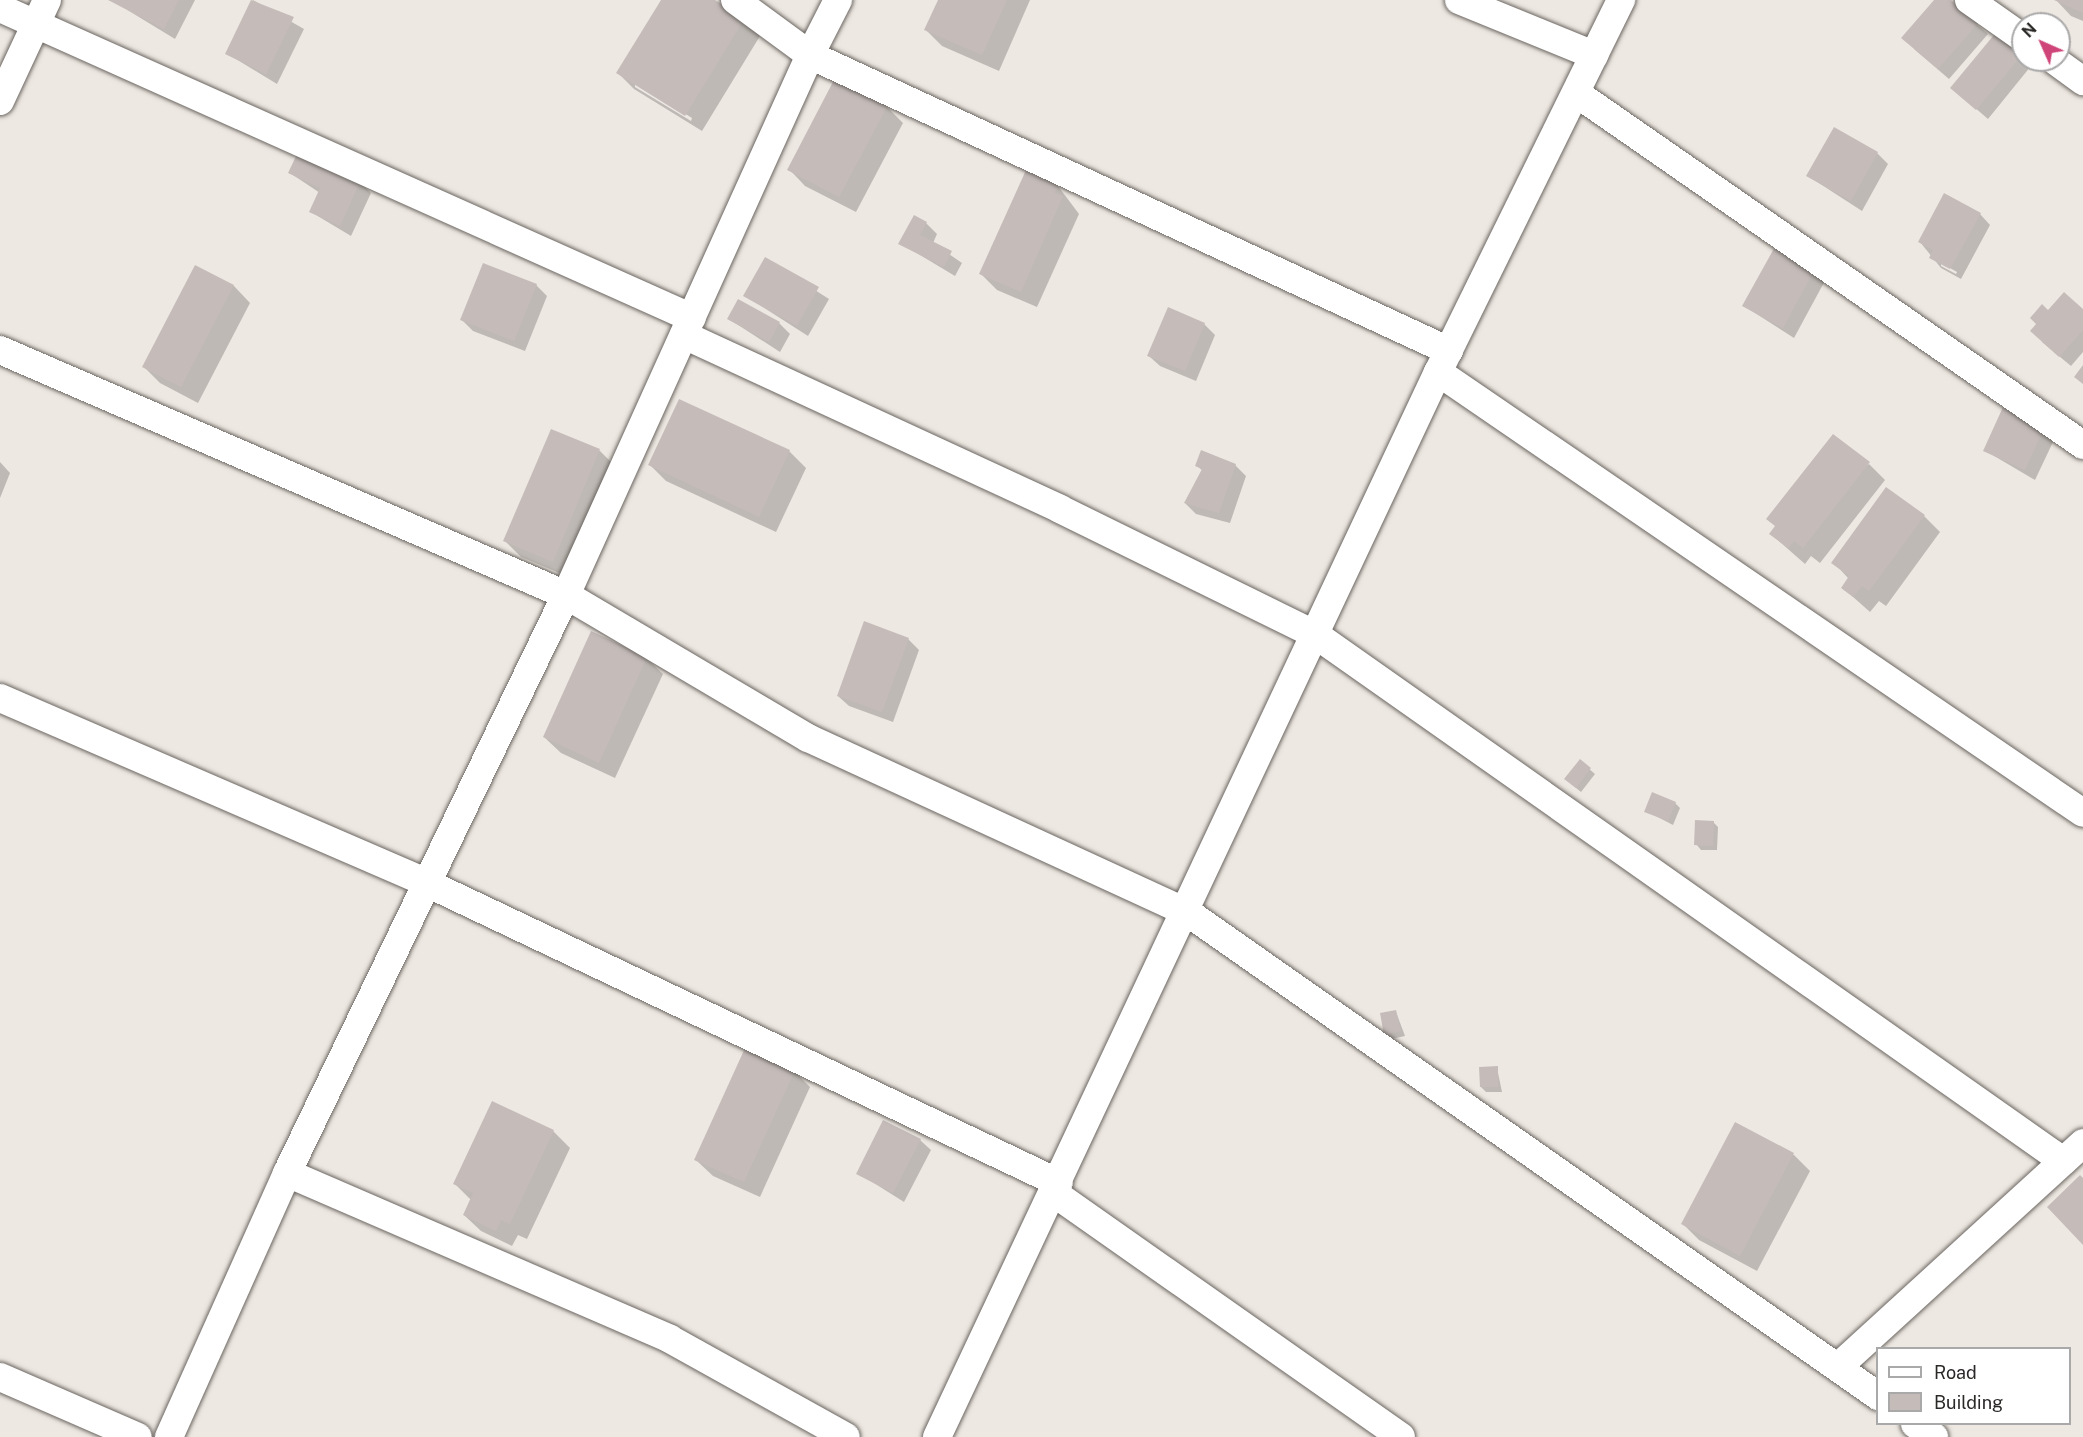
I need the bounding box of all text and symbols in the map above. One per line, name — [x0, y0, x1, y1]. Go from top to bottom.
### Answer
north arrow — [2011, 12, 2071, 72]
text: N — [2018, 19, 2040, 41]
legend — [1876, 1347, 2071, 1425]
text: Road — [1934, 1362, 1977, 1383]
text: Building — [1934, 1392, 2003, 1413]

